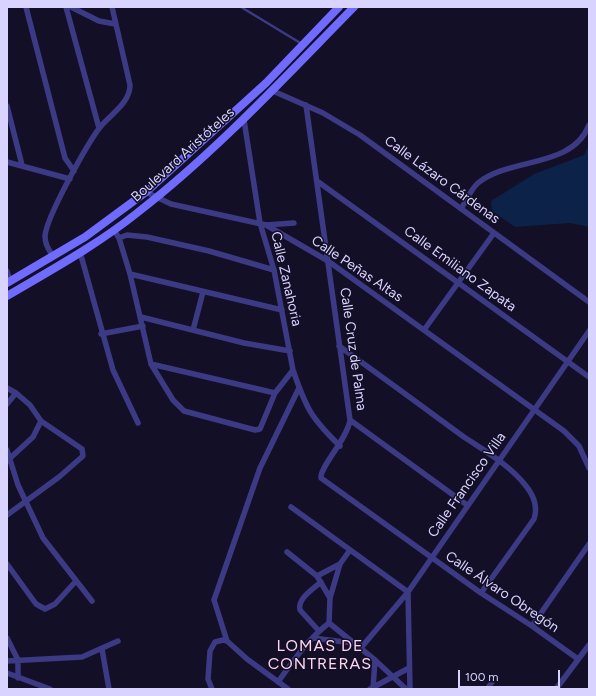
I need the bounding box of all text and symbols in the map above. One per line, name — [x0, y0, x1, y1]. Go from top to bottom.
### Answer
street label: Boulevard Aristóteles — [128, 104, 238, 206]
street label: Calle Lázaro Cárdenas — [381, 132, 503, 228]
street label: Calle Emiliano Zapata — [401, 223, 519, 315]
street label: Calle Zanahoria — [267, 230, 305, 328]
street label: Calle Peñas Altas — [308, 232, 406, 306]
street label: Calle Cruz de Palma — [336, 286, 370, 412]
street label: Calle Francisco Villa — [424, 429, 510, 541]
street label: Calle Álvaro Obregón — [442, 548, 562, 636]
district label: LOMAS DE CONTRERAS — [268, 636, 372, 674]
scale bar — [460, 662, 562, 688]
text: 100 m — [465, 670, 499, 684]

